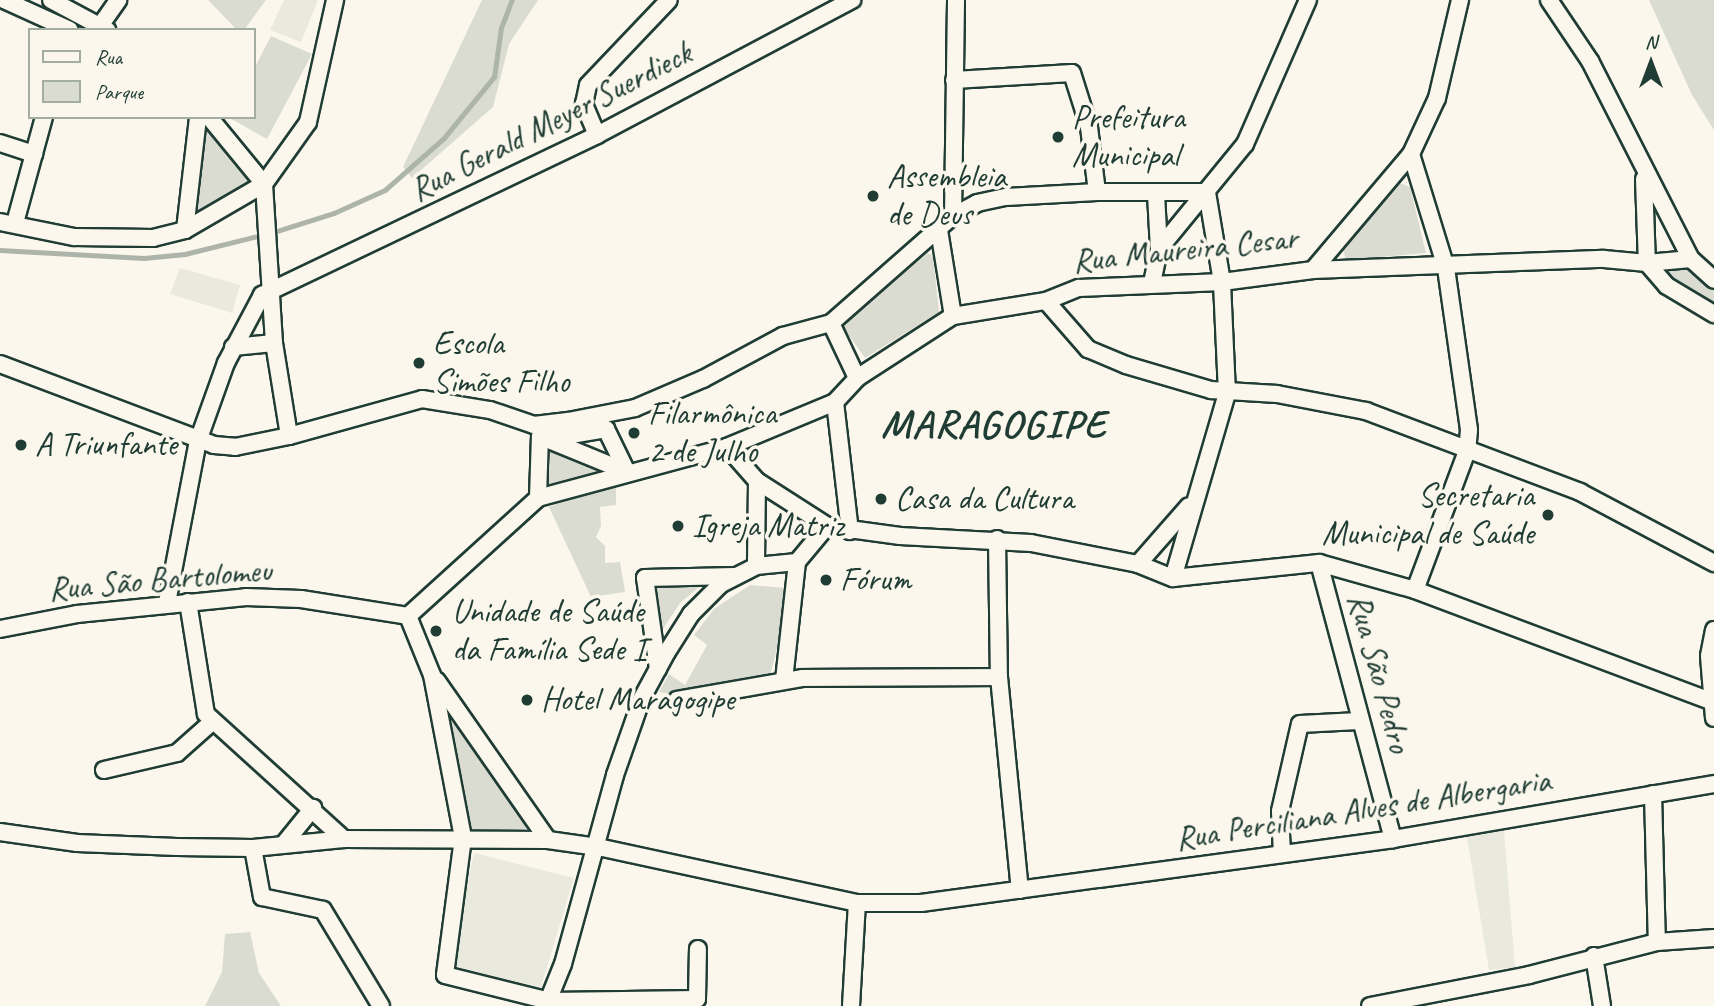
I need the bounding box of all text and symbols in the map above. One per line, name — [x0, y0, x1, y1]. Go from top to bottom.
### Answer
legend — [28, 28, 256, 119]
north arrow — [1616, 28, 1686, 98]
text: N — [1645, 30, 1657, 54]
street label: Rua Gerald Meyer Suerdieck — [404, 34, 698, 210]
text: Rua — [95, 44, 122, 70]
text: Parque — [95, 79, 143, 105]
place label: Prefeitura Municipal — [1072, 98, 1185, 176]
marker: Prefeitura Municipal — [1050, 129, 1066, 145]
place label: Assembleia de Deus — [887, 157, 1006, 235]
marker: Assembleia de Deus — [865, 188, 881, 204]
street label: Rua Maureira Cesar — [1071, 219, 1299, 281]
place label: Escola Simões Filho — [433, 324, 570, 402]
marker: Escola Simões Filho — [411, 355, 427, 371]
place label: Filarmônica 2 de Julho — [648, 394, 776, 472]
district label: MARAGOGIPE — [882, 400, 1106, 448]
place label: A Triunfante — [35, 425, 177, 465]
marker: Filarmônica 2 de Julho — [626, 425, 642, 441]
marker: A Triunfante — [13, 437, 29, 453]
place label: Secretaria Municipal de Saúde — [1321, 476, 1534, 554]
place label: Casa da Cultura — [895, 479, 1075, 519]
marker: Casa da Cultura — [873, 491, 889, 507]
place label: Igreja Matriz — [692, 506, 845, 546]
marker: Secretaria Municipal de Saúde — [1540, 507, 1556, 523]
marker: Igreja Matriz — [670, 518, 686, 534]
street label: Rua São Bartolomeu — [46, 550, 274, 610]
place label: Fórum — [840, 560, 911, 600]
marker: Fórum — [818, 572, 834, 588]
street label: Rua São Pedro — [1339, 590, 1419, 756]
place label: Unidade de Saúde da Família Sede I — [452, 592, 645, 670]
marker: Unidade de Saúde da Família Sede I — [426, 621, 446, 641]
place label: Hotel Maragogipe — [541, 680, 734, 720]
marker: Hotel Maragogipe — [519, 692, 535, 708]
street label: Rua Perciliana Alves de Albergaria — [1173, 761, 1553, 859]

